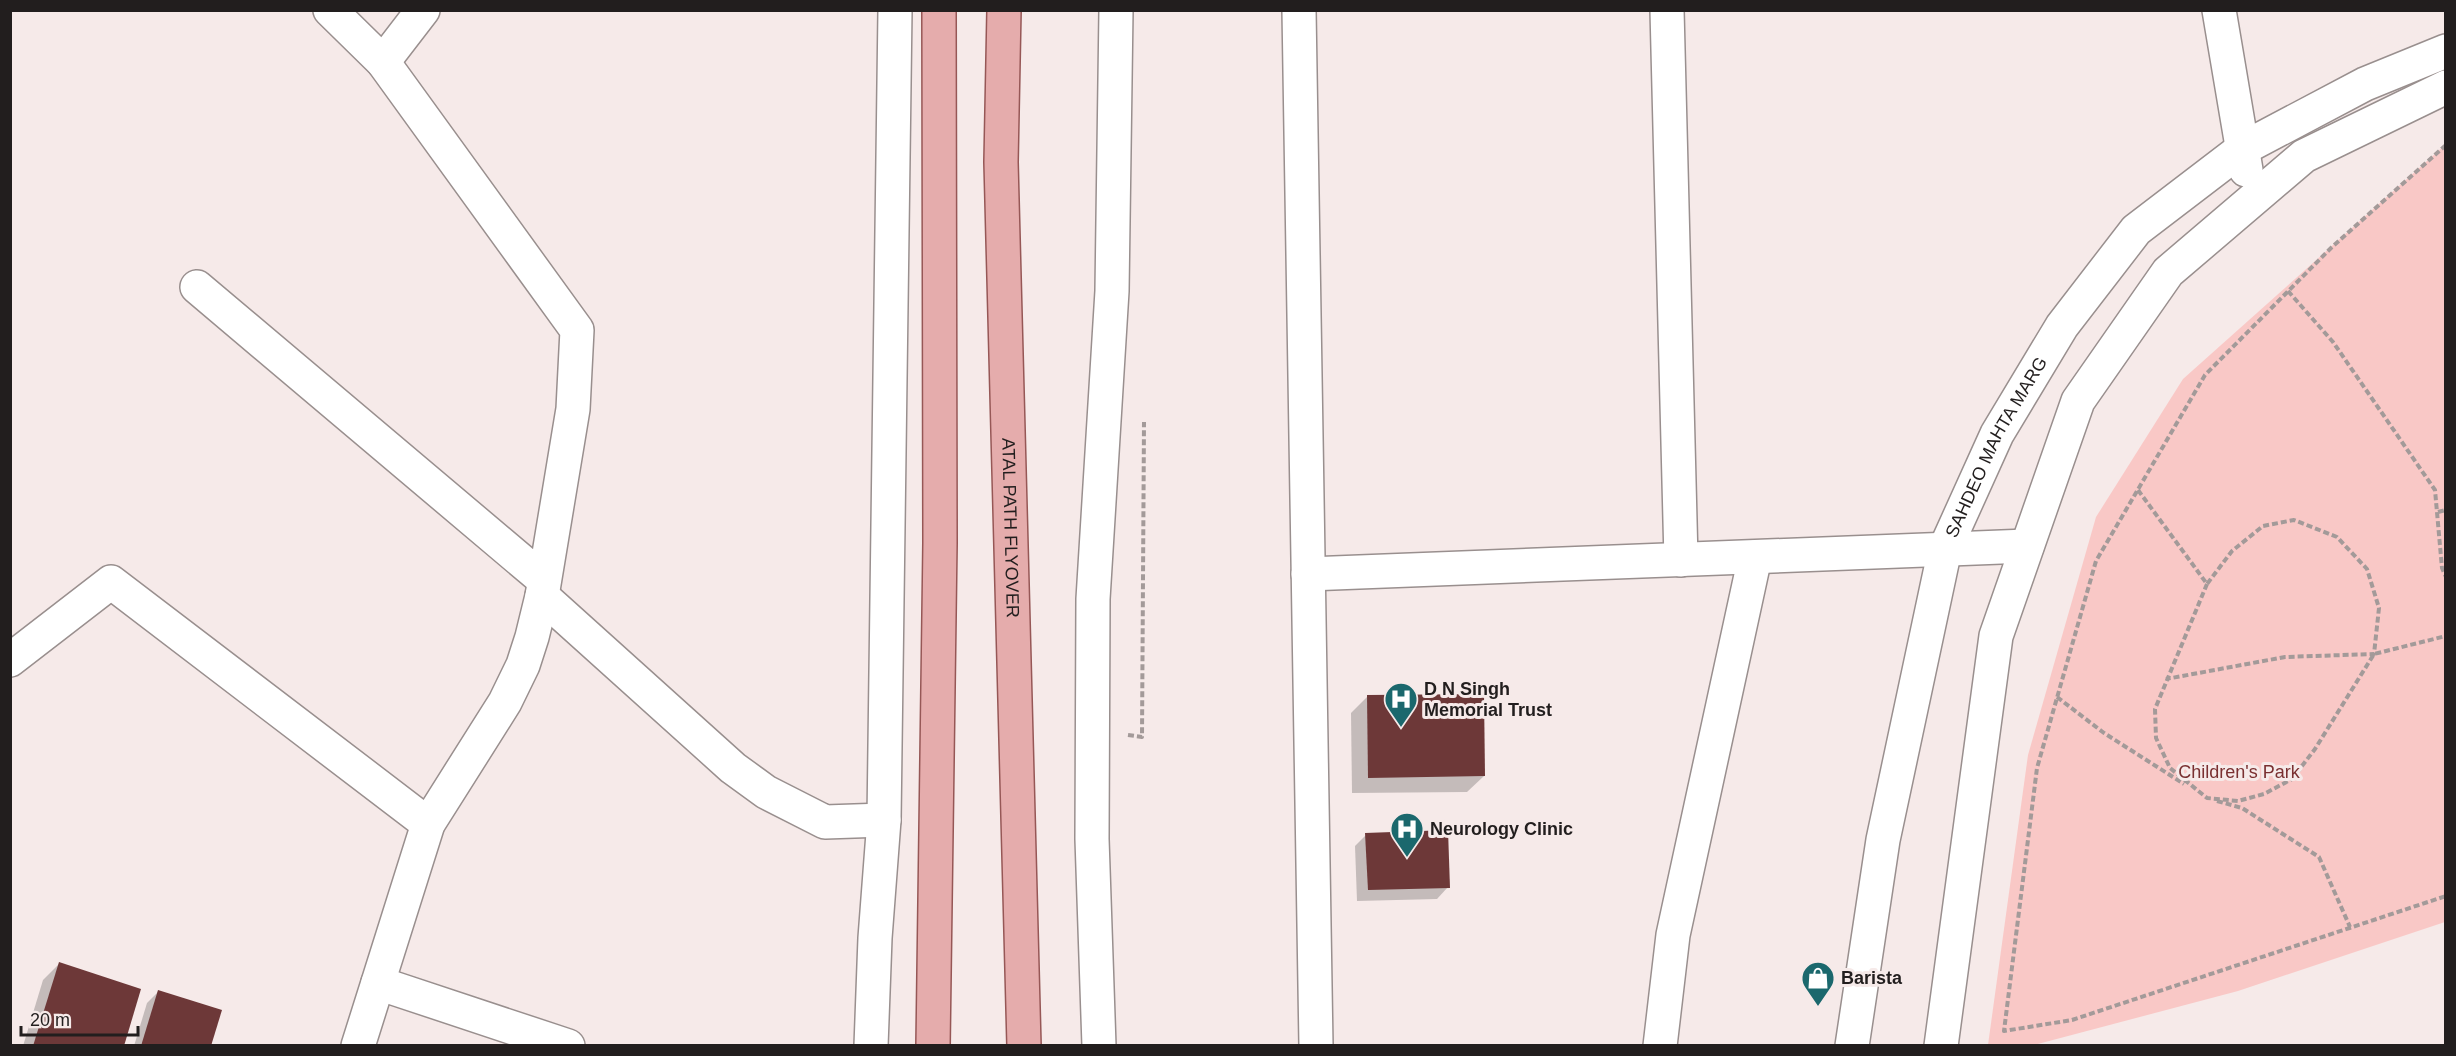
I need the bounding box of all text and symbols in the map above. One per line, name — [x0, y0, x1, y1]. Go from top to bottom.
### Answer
street label: SAHDEO MAHTA MARG — [1942, 353, 2051, 541]
street label: ATAL PATH FLYOVER — [998, 438, 1023, 618]
place label: D N Singh Memorial Trust — [1424, 679, 1552, 720]
hospital icon: D N Singh Memorial Trust — [1383, 681, 1419, 728]
park label: Children's Park — [2178, 762, 2301, 782]
hospital icon: Neurology Clinic — [1389, 811, 1425, 858]
place label: Neurology Clinic — [1430, 819, 1573, 839]
shop icon: Barista — [1800, 960, 1836, 1007]
place label: Barista — [1841, 968, 1903, 988]
scale bar — [21, 999, 138, 1037]
text: 20 m — [30, 1010, 70, 1030]

